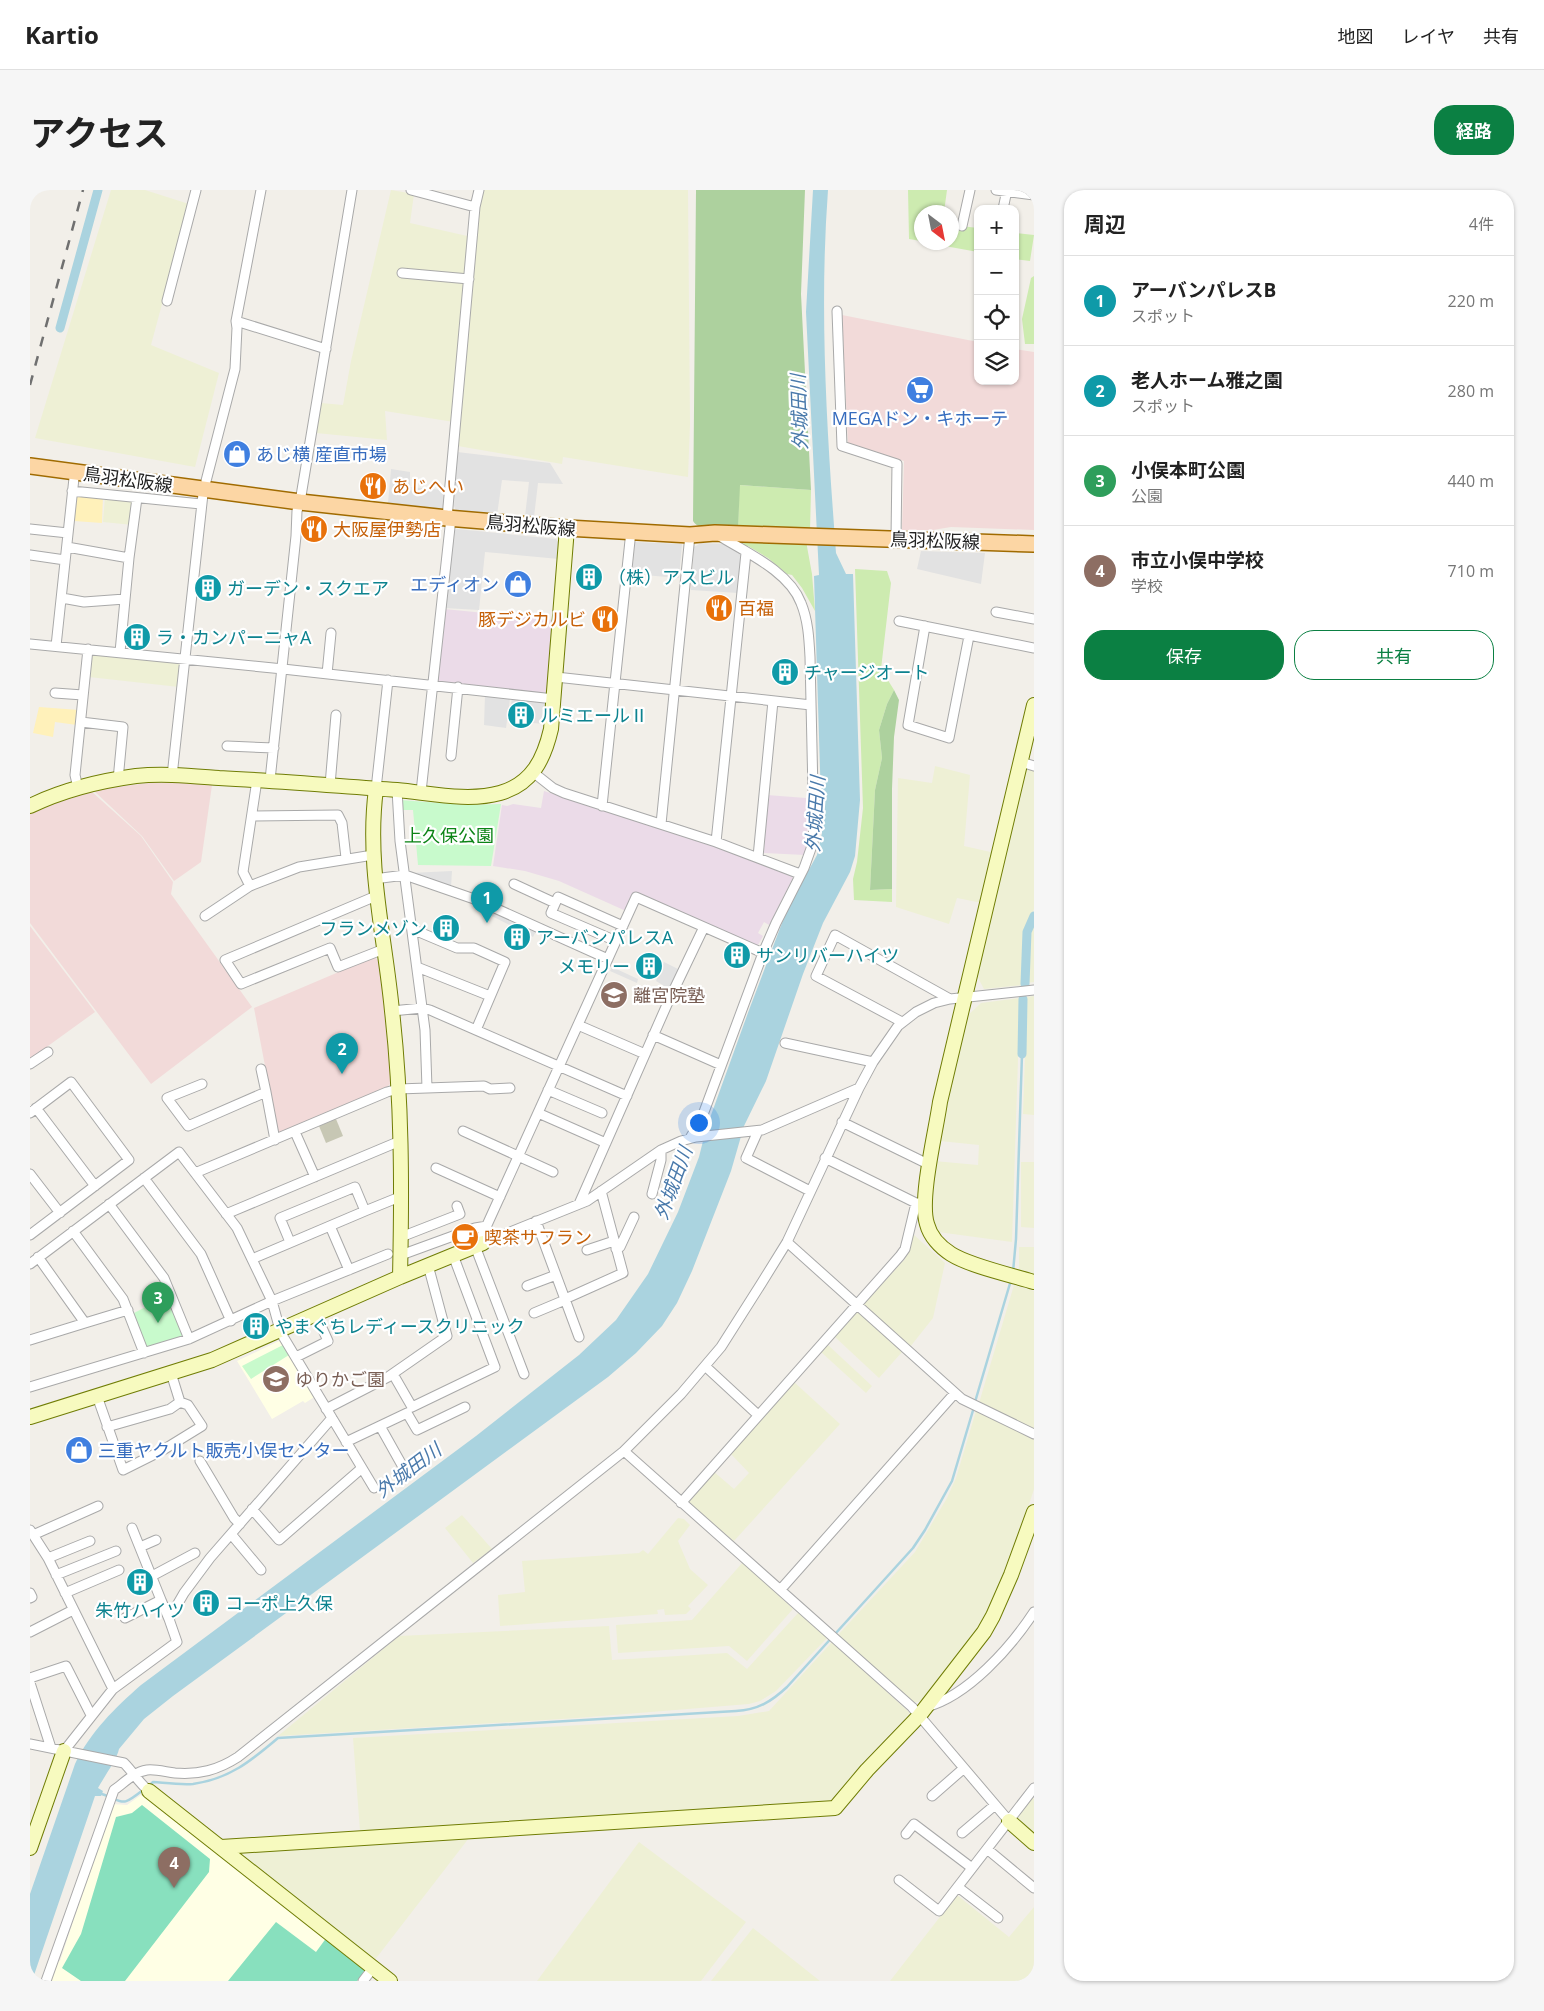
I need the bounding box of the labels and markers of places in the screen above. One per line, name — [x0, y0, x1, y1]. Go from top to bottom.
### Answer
supermarket icon: MEGAドン・キホーテ — [905, 375, 935, 405]
place label: MEGAドン・キホーテ — [832, 406, 1008, 430]
shop icon: あじ横 産直市場 — [222, 439, 252, 469]
place label: あじ横 産直市場 — [256, 442, 387, 466]
restaurant icon: あじへい — [358, 471, 388, 501]
place label: あじへい — [392, 474, 464, 498]
restaurant icon: 大阪屋伊勢店 — [299, 514, 329, 544]
place label: 大阪屋伊勢店 — [333, 517, 441, 541]
building icon: （株）アスビル — [574, 562, 604, 592]
place label: （株）アスビル — [608, 565, 734, 589]
shop icon: エディオン — [503, 569, 533, 599]
place label: エディオン — [410, 572, 499, 596]
building icon: ガーデン・スクエア — [193, 573, 223, 603]
place label: ガーデン・スクエア — [227, 576, 389, 600]
restaurant icon: 百福 — [704, 593, 734, 623]
place label: 百福 — [738, 596, 774, 620]
restaurant icon: 豚デジカルビ — [590, 604, 620, 634]
place label: 豚デジカルビ — [478, 607, 586, 631]
building icon: ラ・カンパーニャA — [122, 622, 152, 652]
place label: ラ・カンパーニャA — [156, 625, 312, 649]
building icon: チャージオート — [770, 657, 800, 687]
place label: チャージオート — [804, 660, 929, 684]
building icon: ルミエールⅡ — [506, 700, 536, 730]
place label: ルミエールⅡ — [540, 703, 648, 727]
pin: 1 — [471, 882, 503, 923]
building icon: フランメゾン — [431, 913, 461, 943]
place label: フランメゾン — [320, 916, 427, 940]
building icon: アーバンパレスA — [502, 922, 532, 952]
place label: アーバンパレスA — [536, 925, 674, 949]
building icon: サンリバーハイツ — [722, 940, 752, 970]
place label: サンリバーハイツ — [756, 943, 899, 967]
building icon: メモリー — [634, 951, 664, 981]
place label: メモリー — [558, 954, 630, 978]
school or university icon: 離宮院塾 — [599, 980, 629, 1010]
place label: 離宮院塾 — [633, 983, 705, 1007]
pin: 2 — [326, 1033, 358, 1074]
cafe icon: 喫茶サフラン — [450, 1222, 480, 1252]
place label: 喫茶サフラン — [484, 1225, 592, 1249]
pin: 3 — [142, 1282, 174, 1323]
building icon: やまぐちレディースクリニック — [241, 1311, 271, 1341]
place label: やまぐちレディースクリニック — [275, 1314, 525, 1338]
school or university icon: ゆりかご園 — [261, 1364, 291, 1394]
place label: ゆりかご園 — [295, 1367, 385, 1391]
shop icon: 三重ヤクルト販売小俣センター — [64, 1435, 94, 1465]
place label: 三重ヤクルト販売小俣センター — [98, 1438, 349, 1462]
building icon: 朱竹ハイツ — [125, 1567, 155, 1597]
building icon: コーポ上久保 — [191, 1588, 221, 1618]
place label: コーポ上久保 — [225, 1591, 333, 1615]
place label: 朱竹ハイツ — [95, 1598, 185, 1622]
pin: 4 — [158, 1847, 190, 1888]

